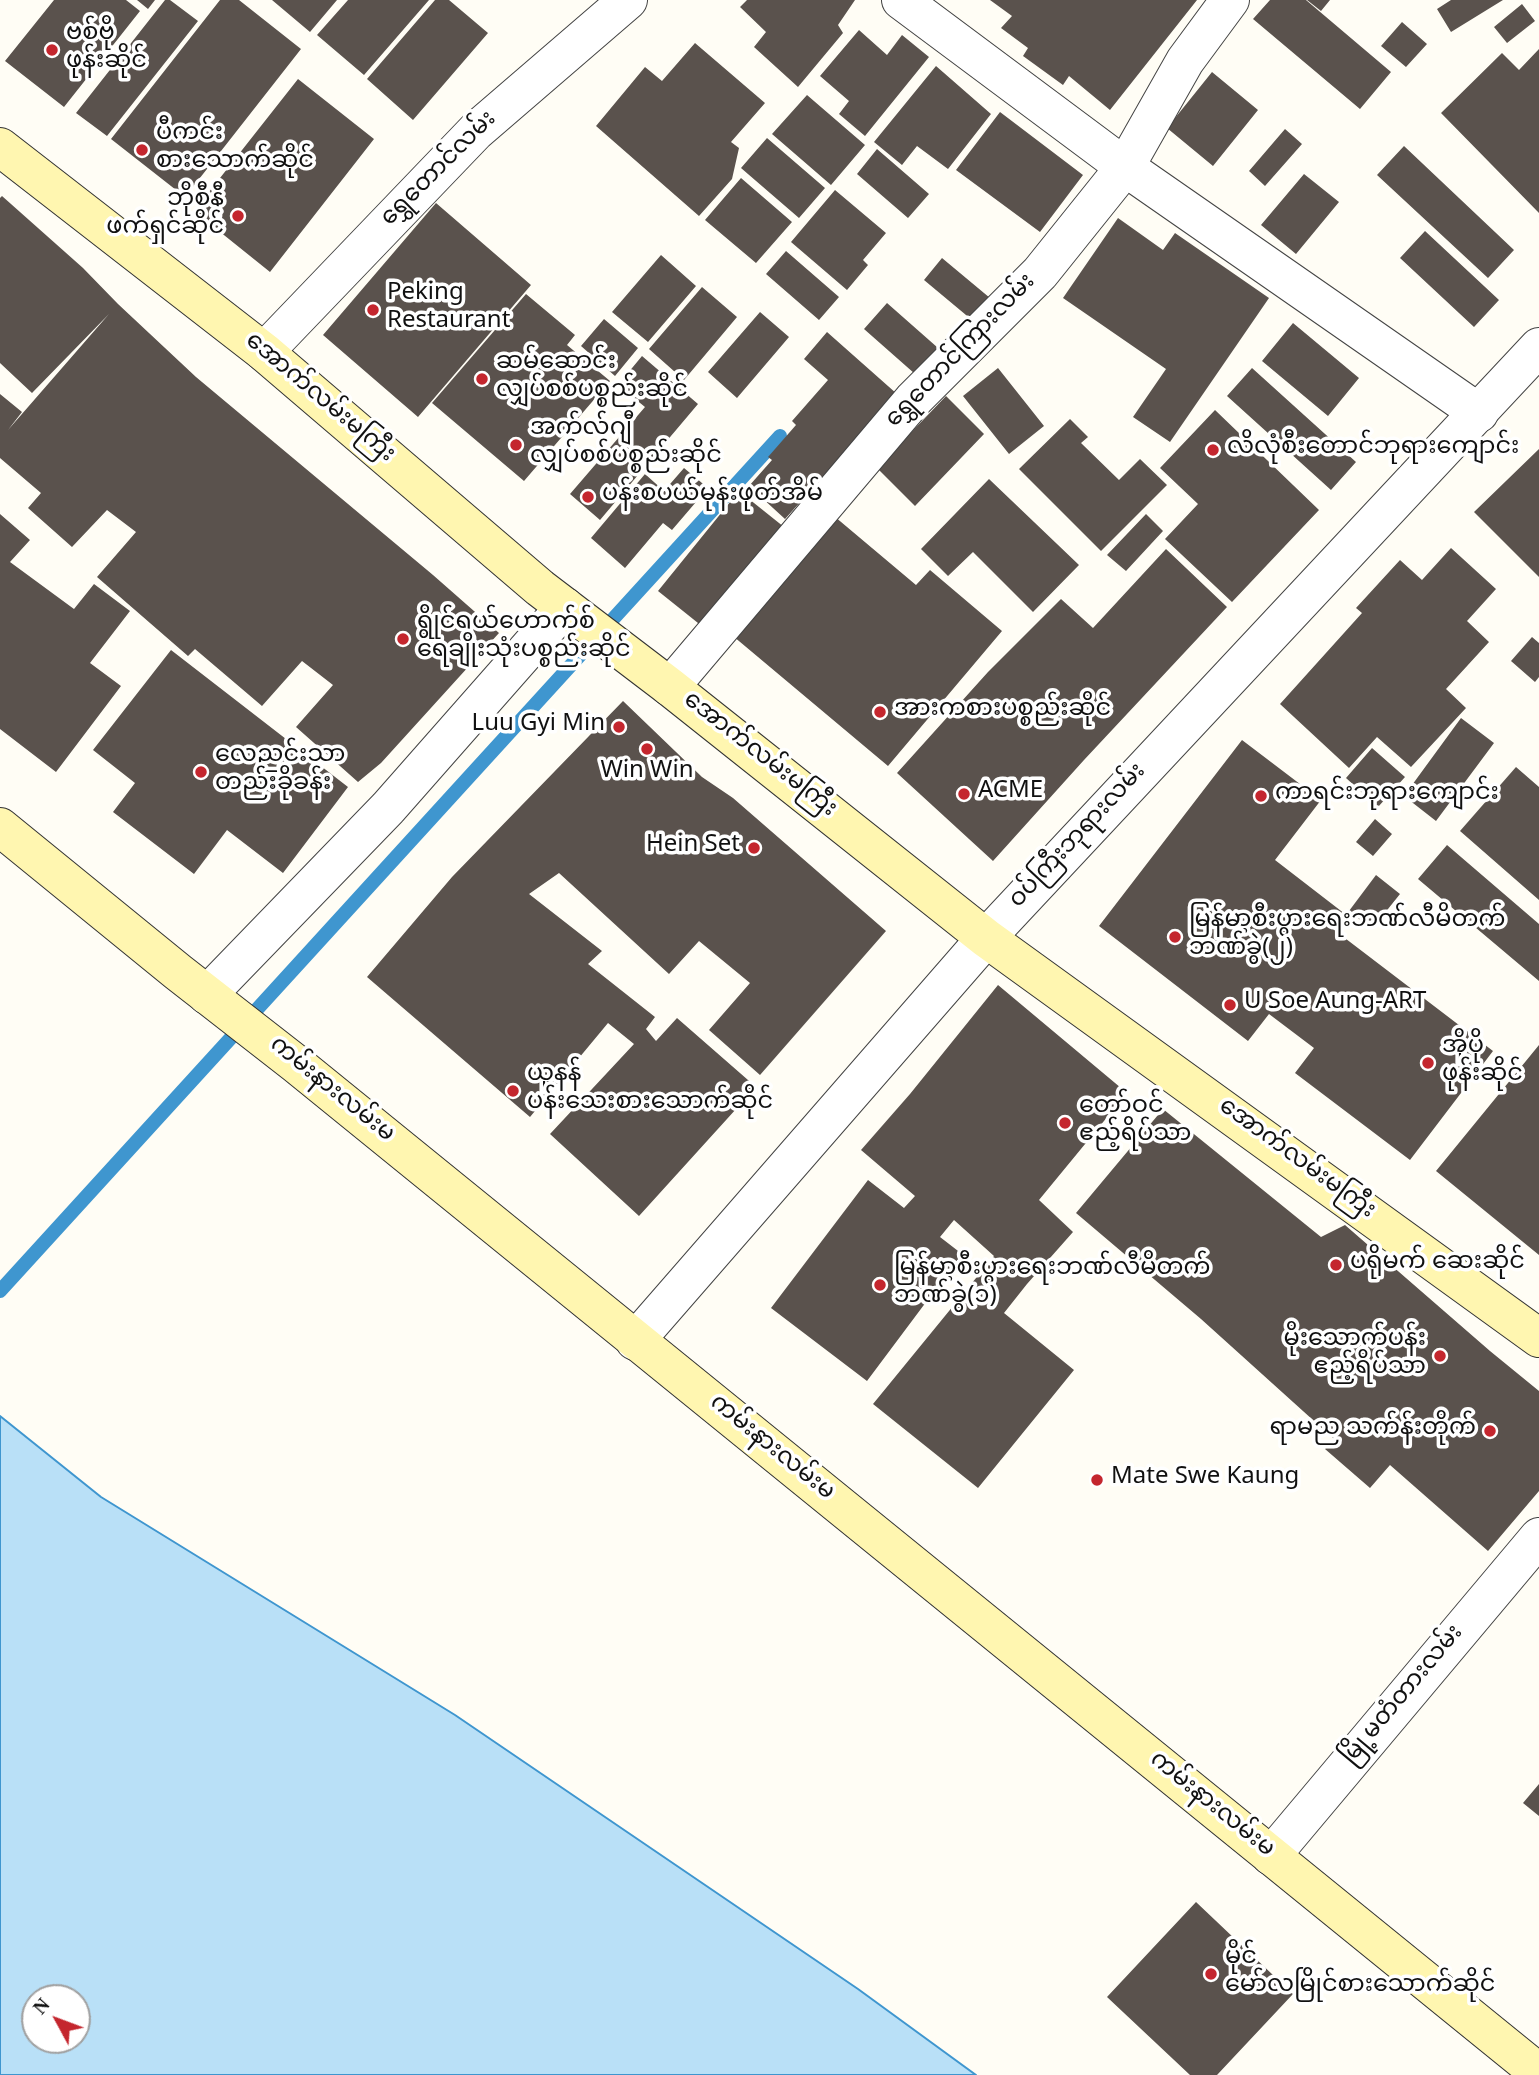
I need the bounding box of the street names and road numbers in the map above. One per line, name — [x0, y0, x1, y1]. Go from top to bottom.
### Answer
street label: ရွှေတောင်လမ်း — [377, 107, 505, 235]
street label: ရွှေတောင်ကြားလမ်း — [882, 270, 1044, 436]
street label: အောက်လမ်းမကြီး — [237, 329, 399, 471]
street label: အောက်လမ်းမကြီး — [675, 688, 841, 826]
street label: ဝပ်ကြီးဘုရားလမ်း — [1006, 760, 1154, 916]
street label: ကမ်းနားလမ်းမ — [262, 1033, 398, 1151]
street label: အောက်လမ်းမကြီး — [1211, 1094, 1379, 1228]
street label: ကမ်းနားလမ်းမ — [702, 1391, 838, 1509]
street label: မြို့မတံတားလမ်း — [1338, 1621, 1472, 1773]
street label: ကမ်းနားလမ်းမ — [1142, 1748, 1278, 1866]

